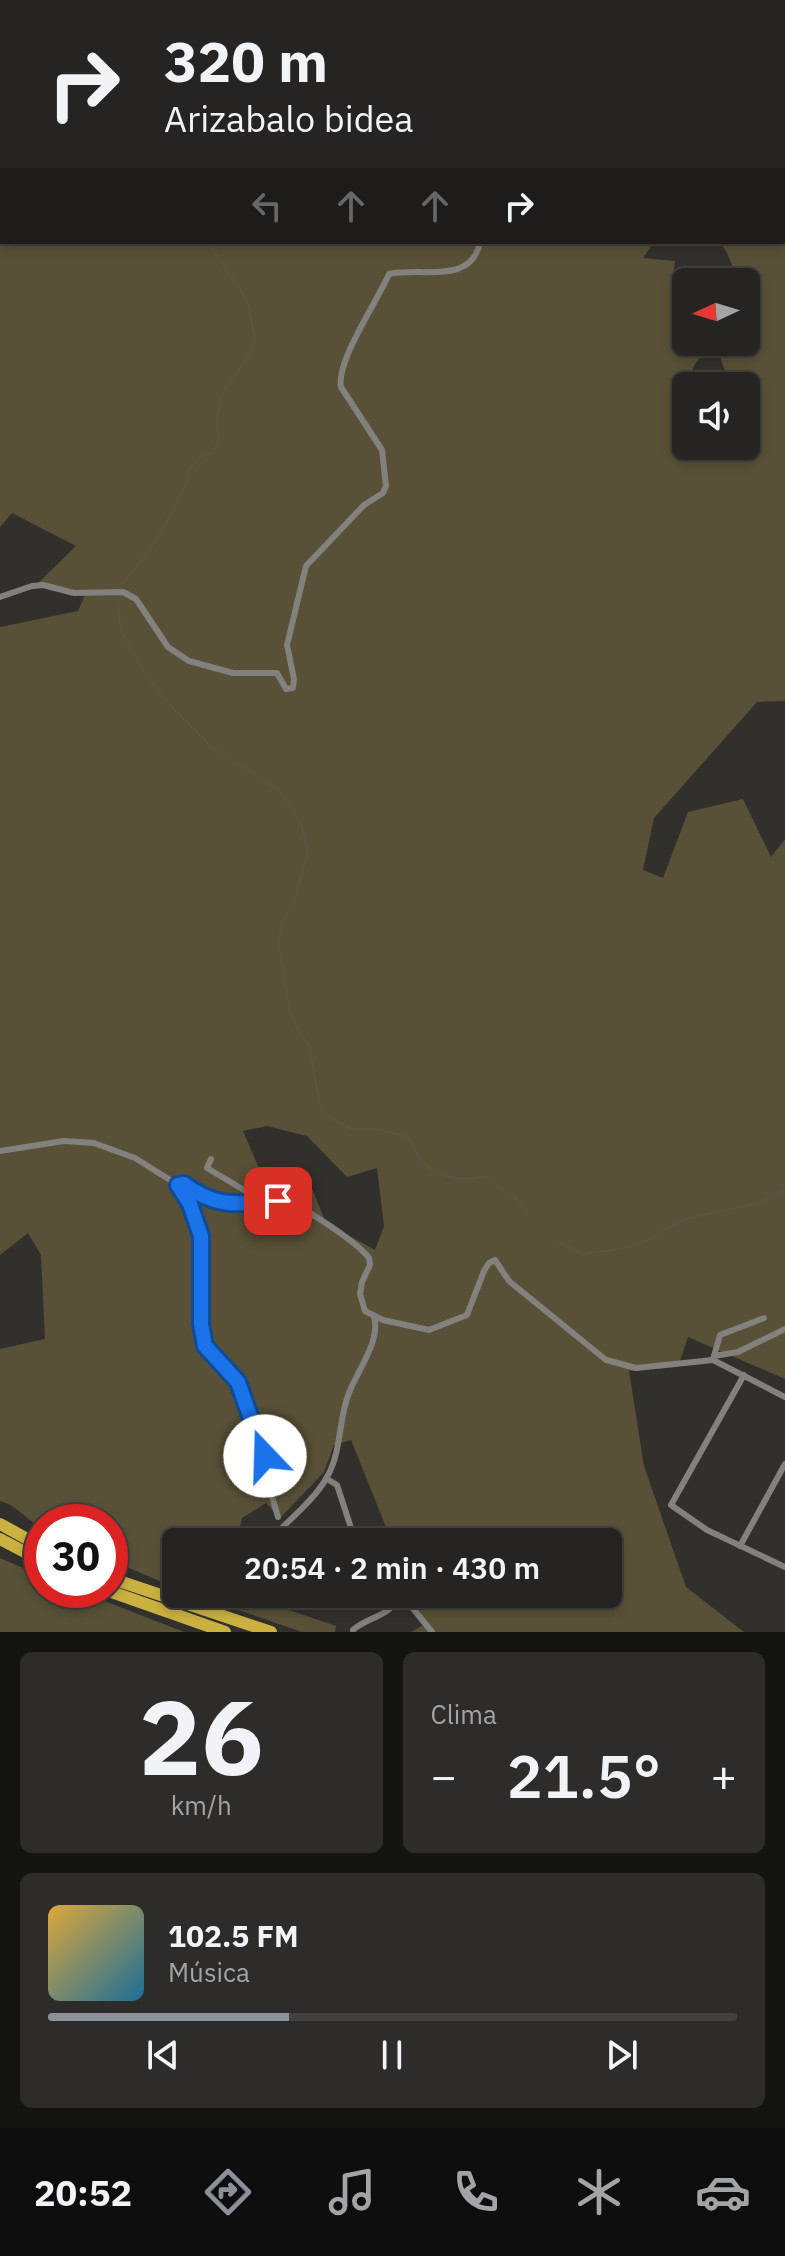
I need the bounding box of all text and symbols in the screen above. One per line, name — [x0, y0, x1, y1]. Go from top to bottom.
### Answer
text: 320 m — [164, 25, 328, 97]
icon: right — [32, 32, 136, 136]
text: Arizabalo bidea — [164, 95, 414, 142]
icon: left — [245, 184, 289, 228]
icon: ahead — [329, 184, 373, 228]
icon: ahead — [413, 184, 457, 228]
icon: right — [497, 184, 541, 228]
north arrow — [672, 268, 760, 356]
map controls — [672, 268, 760, 460]
button: sound — [672, 372, 760, 460]
pin — [244, 1167, 312, 1235]
icon: arrive — [256, 1179, 300, 1223]
position arrow — [223, 1414, 307, 1498]
speed limit sign: 30 — [24, 1504, 128, 1608]
text: 20:54 · 2 min · 430 m — [244, 1548, 540, 1587]
text: 26 — [139, 1668, 264, 1804]
text: Clima — [431, 1697, 497, 1731]
text: 21.5° — [507, 1736, 661, 1815]
text: − — [431, 1747, 457, 1804]
text: + — [711, 1747, 737, 1804]
text: km/h — [171, 1788, 232, 1822]
text: 102.5 FM — [168, 1916, 299, 1955]
text: Música — [168, 1955, 250, 1989]
icon: previous — [141, 2033, 185, 2077]
icon: pause — [370, 2033, 414, 2077]
icon: next — [600, 2033, 644, 2077]
icon: directions — [200, 2164, 256, 2220]
icon: music — [324, 2164, 380, 2220]
icon: phone — [448, 2164, 504, 2220]
icon: climate — [571, 2164, 627, 2220]
icon: car — [695, 2164, 751, 2220]
text: 20:52 — [34, 2169, 132, 2216]

